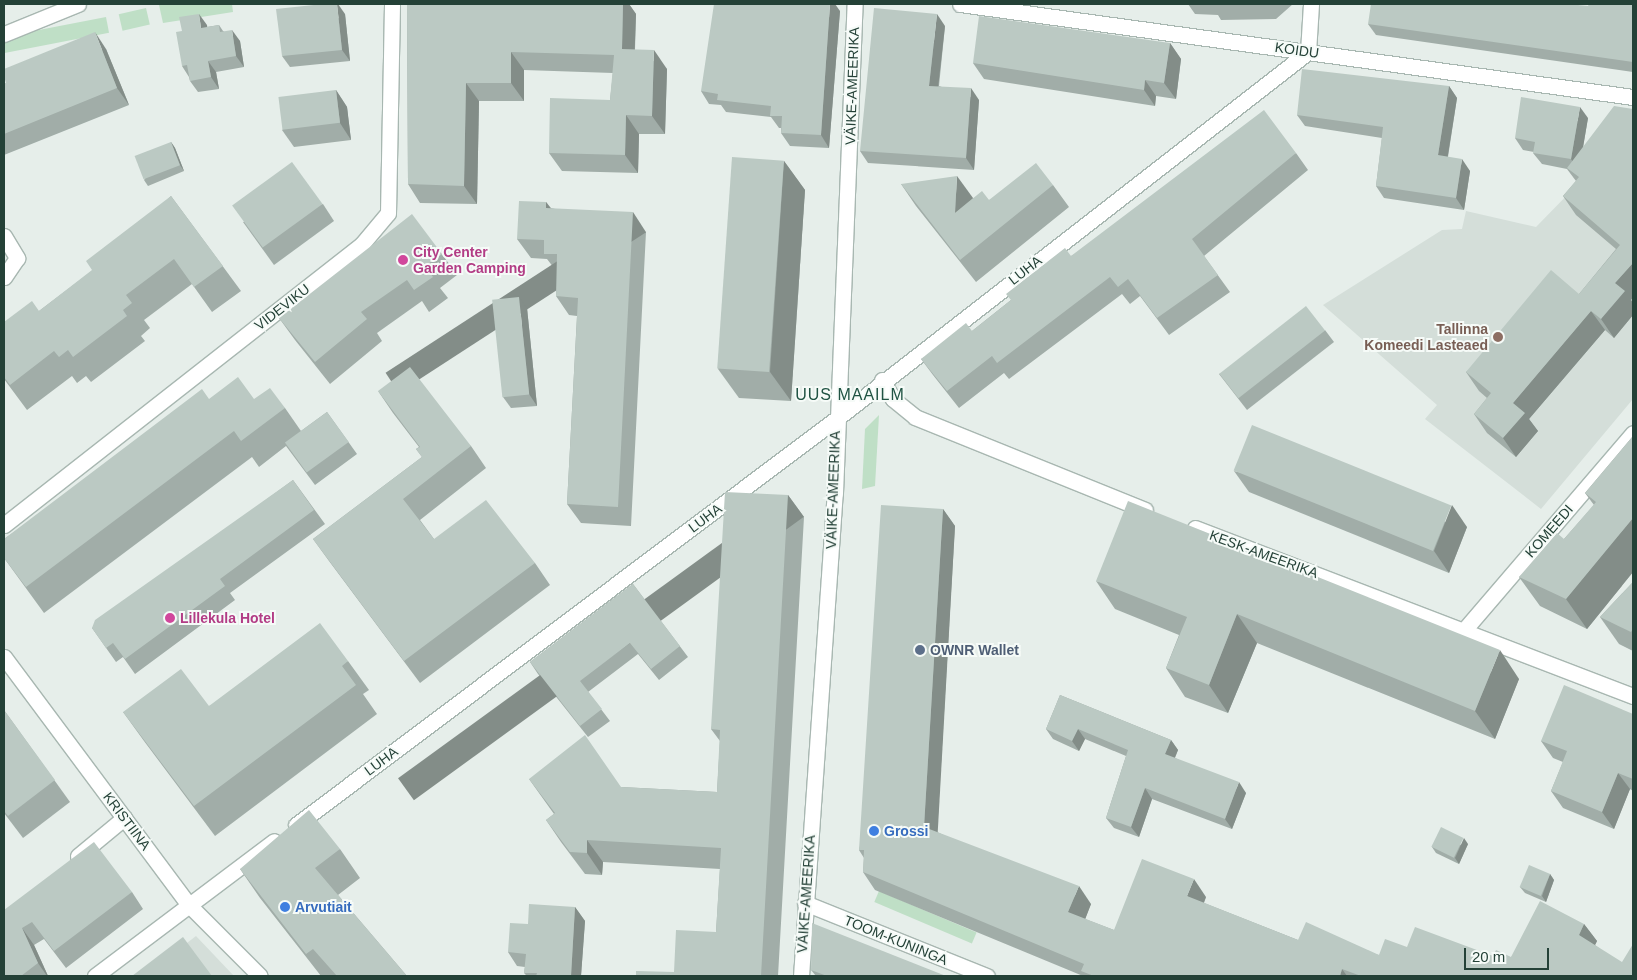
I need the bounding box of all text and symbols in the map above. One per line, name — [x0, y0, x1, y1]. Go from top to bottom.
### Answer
street label: VÄIKE-AMEERIKA — [842, 27, 862, 145]
street label: KOIDU — [1274, 39, 1320, 61]
place label: City Center Garden Camping — [413, 244, 526, 276]
street label: LUHA — [1005, 252, 1045, 288]
marker: City Center Garden Camping — [397, 254, 409, 266]
street label: VIDEVIKU — [251, 280, 313, 334]
place label: Tallinna Komeedi Lasteaed — [1364, 321, 1488, 354]
marker: Tallinna Komeedi Lasteaed — [1492, 331, 1504, 343]
district label: UUS MAAILM — [794, 385, 906, 405]
street label: VÄIKE-AMEERIKA — [823, 431, 843, 549]
street label: LUHA — [685, 500, 725, 536]
street label: KOMEEDI — [1521, 501, 1577, 561]
street label: KESK-AMEERIKA — [1207, 527, 1321, 581]
place label: Lillekula Hotel — [180, 610, 275, 626]
marker: Lillekula Hotel — [164, 612, 176, 624]
place label: OWNR Wallet — [930, 642, 1019, 658]
marker: OWNR Wallet — [914, 644, 926, 656]
street label: LUHA — [361, 743, 401, 779]
street label: KRISTIINA — [100, 789, 154, 853]
place label: Grossi — [884, 823, 928, 839]
marker: Grossi — [868, 825, 880, 837]
street label: VÄIKE-AMEERIKA — [793, 834, 819, 954]
place label: Arvutiait — [295, 899, 352, 915]
marker: Arvutiait — [279, 901, 291, 913]
street label: TOOM-KUNINGA — [842, 912, 950, 968]
scale bar — [1467, 938, 1552, 970]
text: 20 m — [1472, 948, 1505, 965]

